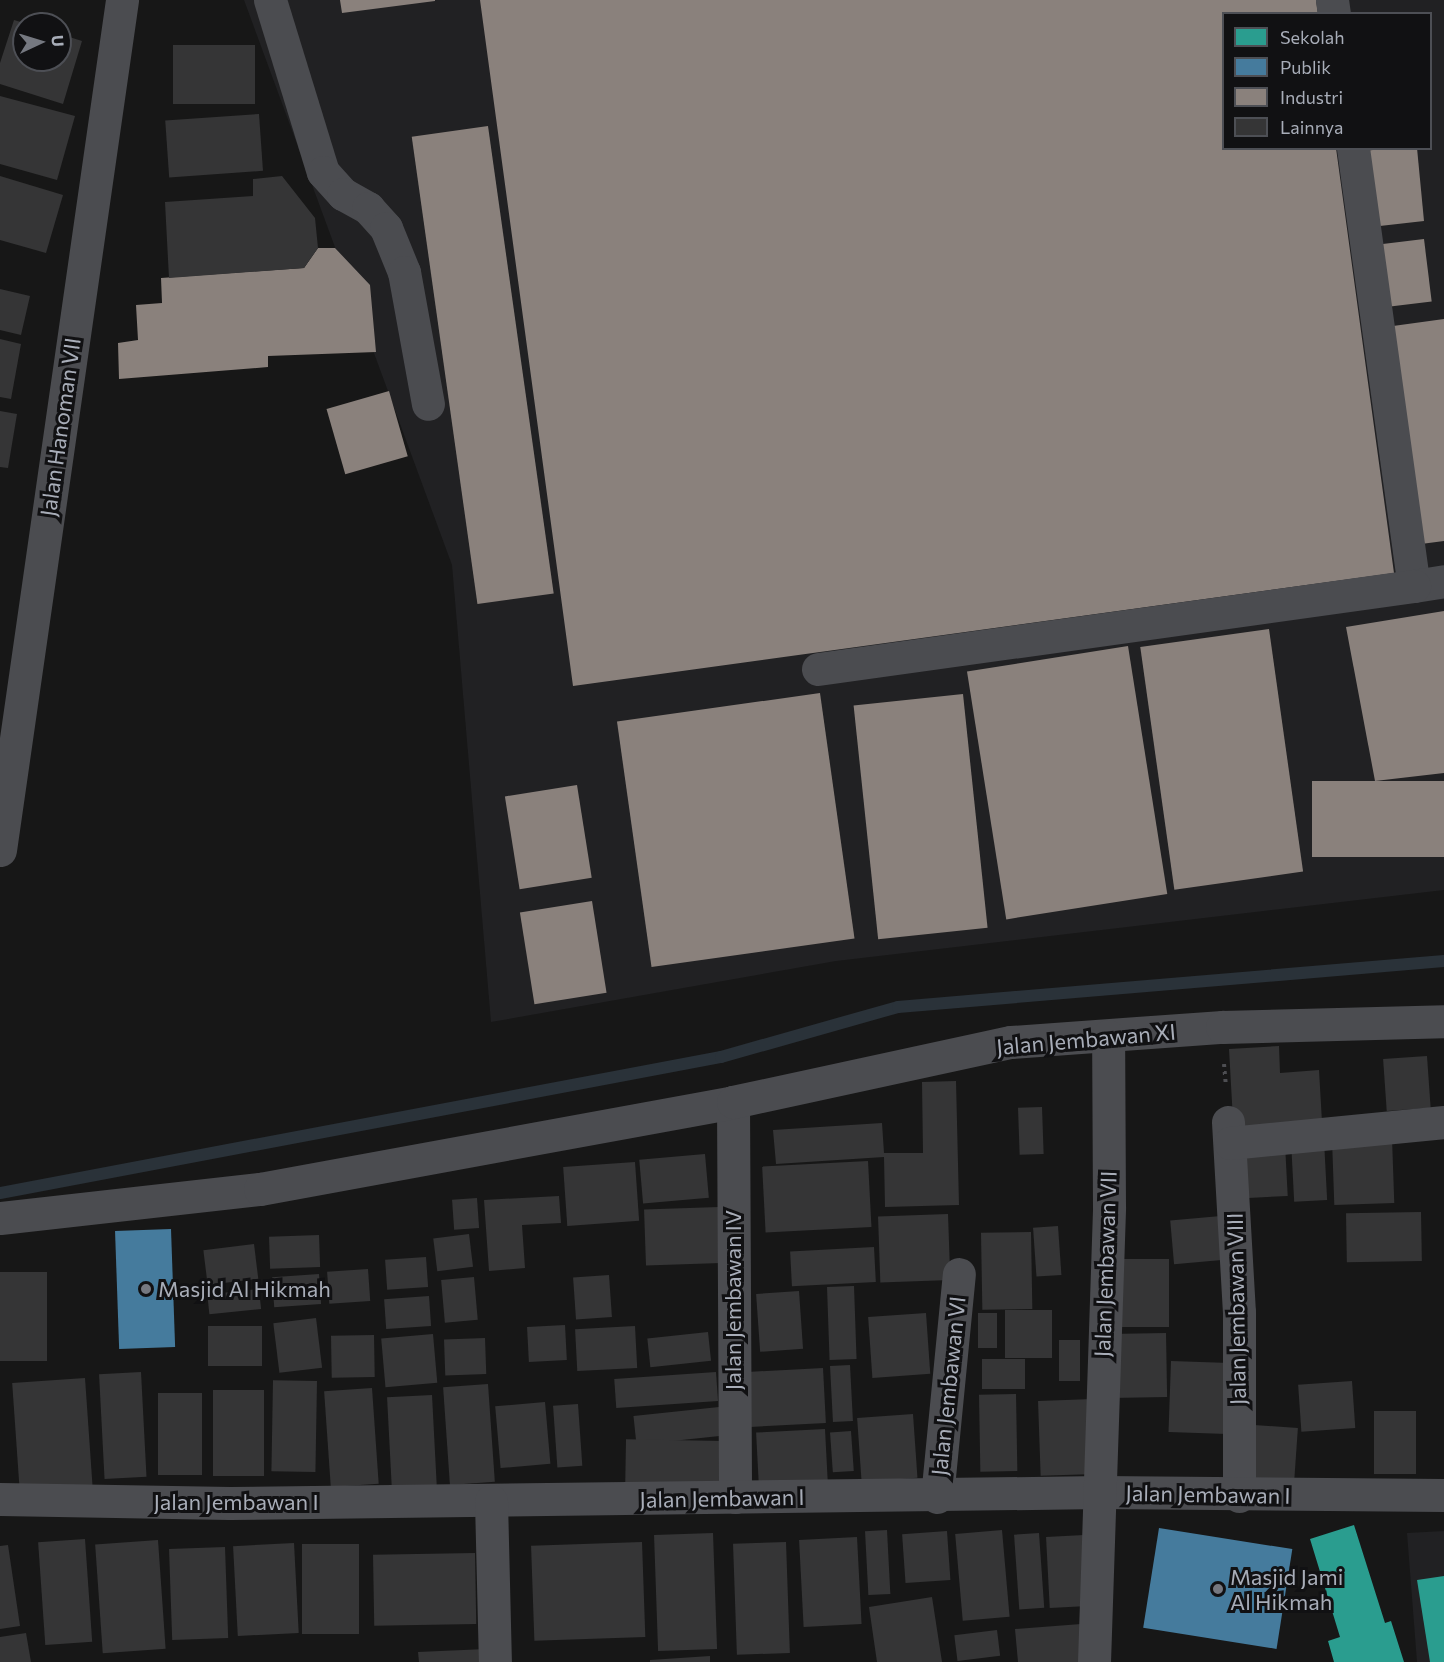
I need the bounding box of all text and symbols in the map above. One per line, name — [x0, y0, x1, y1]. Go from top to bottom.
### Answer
north arrow — [12, 12, 72, 72]
legend — [1222, 12, 1432, 150]
text: Sekolah — [1280, 26, 1344, 48]
text: U — [49, 34, 68, 47]
text: Publik — [1280, 56, 1331, 78]
text: Industri — [1280, 86, 1343, 108]
text: Lainnya — [1280, 116, 1343, 138]
street label: Jalan Hanoman VII — [34, 336, 86, 518]
street label: Jalan Jembawan XI — [995, 1018, 1177, 1060]
street label: Jalan Jembawan VII — [1089, 1170, 1121, 1358]
street label: Jalan Jembawan IV — [720, 1210, 746, 1390]
street label: Jalan Jembawan VIII — [1221, 1213, 1251, 1405]
place label: Masjid Al Hikmah — [158, 1276, 331, 1302]
marker: Masjid Al Hikmah — [139, 1282, 153, 1296]
street label: Jalan Jembawan VI — [925, 1295, 971, 1477]
street label: Jalan Jembawan I — [1125, 1479, 1291, 1509]
street label: Jalan Jembawan I — [639, 1483, 805, 1513]
street label: Jalan Jembawan I — [153, 1489, 319, 1515]
place label: Masjid Jami Al Hikmah — [1230, 1563, 1343, 1615]
marker: Masjid Jami Al Hikmah — [1211, 1582, 1225, 1596]

